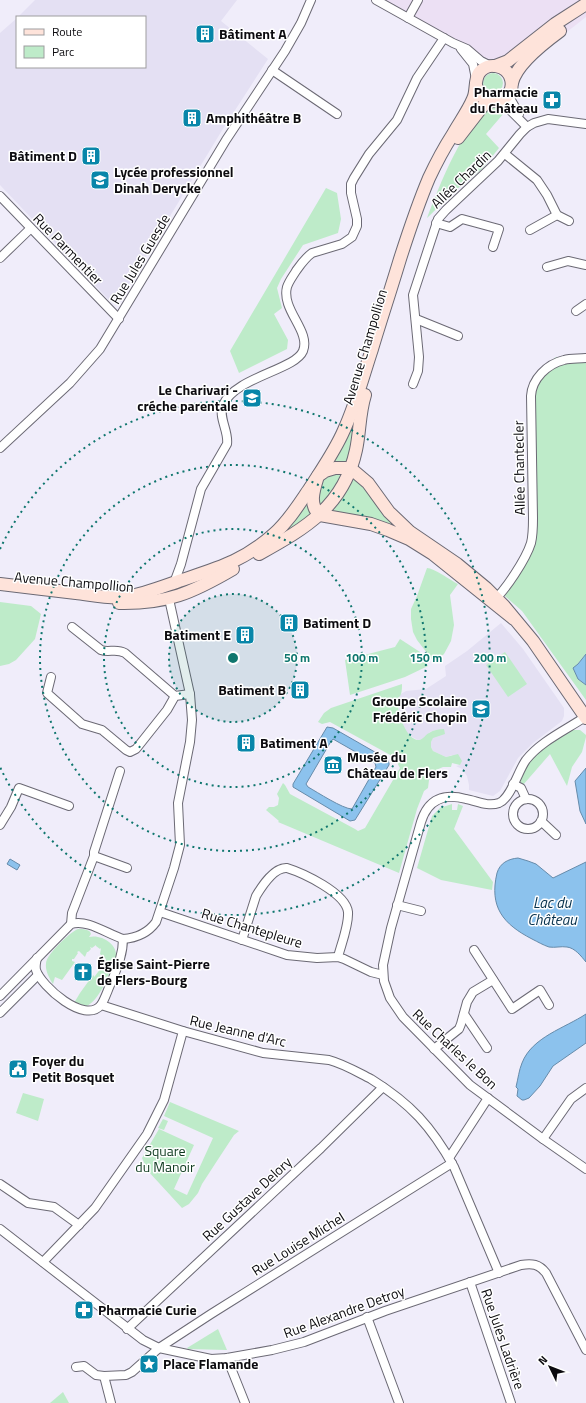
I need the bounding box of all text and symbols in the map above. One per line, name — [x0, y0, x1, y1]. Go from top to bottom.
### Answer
legend — [16, 16, 146, 68]
text: Route — [52, 22, 82, 41]
building icon: Bâtiment A — [194, 23, 216, 45]
place label: Bâtiment A — [219, 23, 287, 44]
text: Parc — [52, 42, 74, 61]
place label: Pharmacie du Château — [470, 81, 538, 118]
pharmacy icon: Pharmacie du Château — [541, 89, 563, 111]
building icon: Amphithéâtre B — [181, 107, 203, 129]
place label: Amphithéâtre B — [206, 107, 301, 128]
street label: Allée Chardin — [426, 144, 496, 213]
place label: Bâtiment D — [9, 145, 77, 166]
building icon: Bâtiment D — [80, 145, 102, 167]
place label: Lycée professionnel Dinah Derycke — [114, 161, 234, 198]
school or university icon: Lycée professionnel Dinah Derycke — [89, 169, 111, 191]
street label: Rue Parmentier — [29, 208, 108, 289]
street label: Rue Jules Guesde — [104, 210, 175, 308]
street label: Avenue Champollion — [337, 286, 392, 407]
place label: Le Charivari - créche parentale — [137, 379, 238, 416]
school or university icon: Le Charivari - créche parentale — [241, 387, 263, 409]
street label: Allée Chantecler — [507, 420, 530, 516]
street label: Avenue Champollion — [13, 566, 135, 597]
building icon: Batiment D — [278, 612, 300, 634]
place label: Batiment D — [303, 612, 371, 633]
place label: Batiment E — [164, 624, 231, 645]
building icon: Batiment E — [234, 624, 256, 646]
text: 50 m — [284, 648, 310, 667]
text: 100 m — [346, 648, 378, 667]
text: 150 m — [410, 648, 442, 667]
text: 200 m — [474, 648, 506, 667]
centre of rings — [226, 651, 240, 665]
place label: Batiment B — [218, 679, 286, 700]
building icon: Batiment B — [289, 679, 311, 701]
place label: Groupe Scolaire Frédéric Chopin — [372, 690, 467, 727]
school or university icon: Groupe Scolaire Frédéric Chopin — [470, 698, 492, 720]
building icon: Batiment A — [235, 732, 257, 754]
place label: Batiment A — [260, 732, 328, 753]
place label: Musée du Château de Flers — [347, 746, 448, 783]
museum icon: Musée du Château de Flers — [322, 754, 344, 776]
water label: Lac du Château — [527, 891, 578, 931]
street label: Rue Chantepleure — [199, 902, 305, 953]
place label: Église Saint-Pierre de Flers-Bourg — [97, 953, 210, 990]
church icon: Église Saint-Pierre de Flers-Bourg — [72, 961, 94, 983]
street label: Rue Charles le Bon — [408, 1003, 503, 1094]
street label: Rue Jeanne d'Arc — [188, 1009, 288, 1052]
place label: Foyer du Petit Bosquet — [32, 1050, 114, 1087]
public building icon: Foyer du Petit Bosquet — [7, 1058, 29, 1080]
park label: Square du Manoir — [135, 1140, 195, 1177]
street label: Rue Gustave Delory — [197, 1151, 296, 1246]
street label: Rue Louise Michel — [247, 1207, 348, 1281]
street label: Rue Alexandre Detroy — [280, 1280, 408, 1343]
street label: Rue Jules Ladrière — [476, 1286, 531, 1392]
pharmacy icon: Pharmacie Curie — [73, 1299, 95, 1321]
place label: Pharmacie Curie — [98, 1299, 197, 1320]
north arrow — [530, 1347, 570, 1387]
text: N — [534, 1352, 551, 1368]
place icon: Place Flamande — [138, 1353, 160, 1375]
place label: Place Flamande — [163, 1353, 258, 1374]

